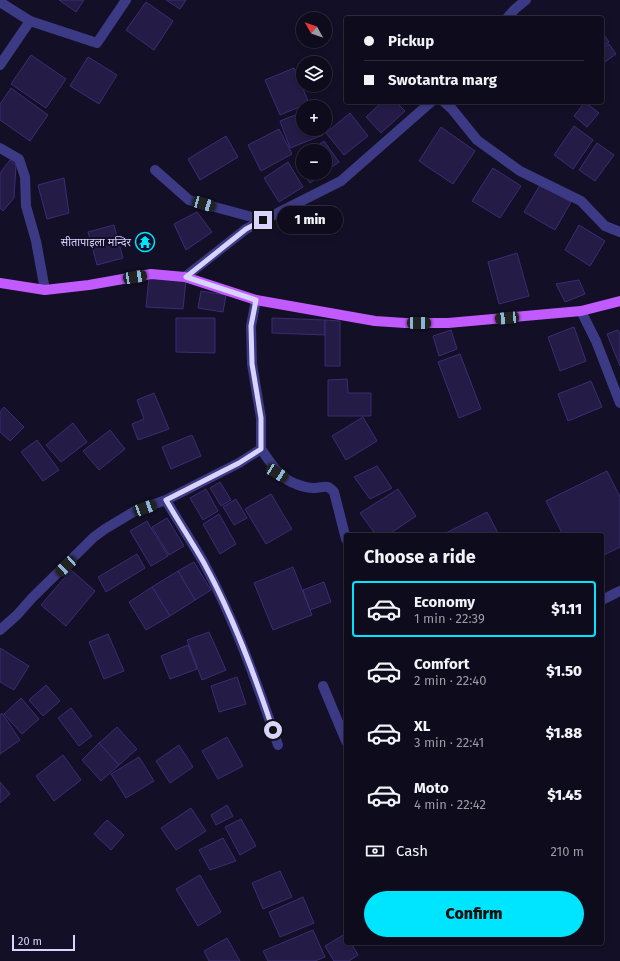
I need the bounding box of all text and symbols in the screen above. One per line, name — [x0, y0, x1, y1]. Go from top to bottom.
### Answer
north arrow — [296, 12, 332, 48]
map controls — [296, 12, 332, 180]
text: Pickup — [388, 32, 434, 50]
button: layers — [296, 56, 332, 92]
text: Swotantra marg — [388, 71, 497, 89]
button: + — [296, 100, 332, 136]
button: − — [296, 144, 332, 180]
car — [191, 195, 217, 213]
callout: 1 min — [277, 206, 343, 234]
route end — [254, 211, 272, 229]
text: 1 min — [294, 212, 326, 227]
temple icon: सीतापाइला मन्दिर — [134, 231, 156, 253]
place label: सीतापाइला मन्दिर — [61, 236, 131, 249]
car — [122, 269, 148, 285]
car — [495, 311, 519, 325]
car — [407, 317, 431, 329]
car — [264, 462, 290, 484]
car — [132, 498, 158, 518]
text: Choose a ride — [364, 546, 476, 568]
car — [53, 553, 79, 579]
icon: car — [366, 591, 402, 627]
text: Economy — [414, 593, 475, 611]
text: $1.11 — [551, 600, 582, 618]
text: 1 min · 22:39 — [414, 611, 485, 626]
icon: car — [366, 653, 402, 689]
text: Comfort — [414, 655, 470, 673]
text: $1.50 — [546, 662, 582, 680]
text: 2 min · 22:40 — [414, 673, 486, 688]
icon: car — [366, 715, 402, 751]
text: XL — [414, 717, 430, 735]
route start — [264, 721, 282, 739]
text: $1.88 — [546, 724, 582, 742]
text: 3 min · 22:41 — [414, 735, 484, 750]
icon: car — [366, 777, 402, 813]
text: Moto — [414, 779, 449, 797]
text: $1.45 — [547, 786, 582, 804]
text: 4 min · 22:42 — [414, 797, 486, 812]
icon: cash — [364, 840, 386, 862]
text: Cash — [396, 842, 428, 860]
text: 210 m — [550, 844, 584, 859]
button: Confirm — [364, 891, 584, 937]
scale bar — [12, 933, 75, 952]
text: 20 m — [18, 935, 42, 948]

